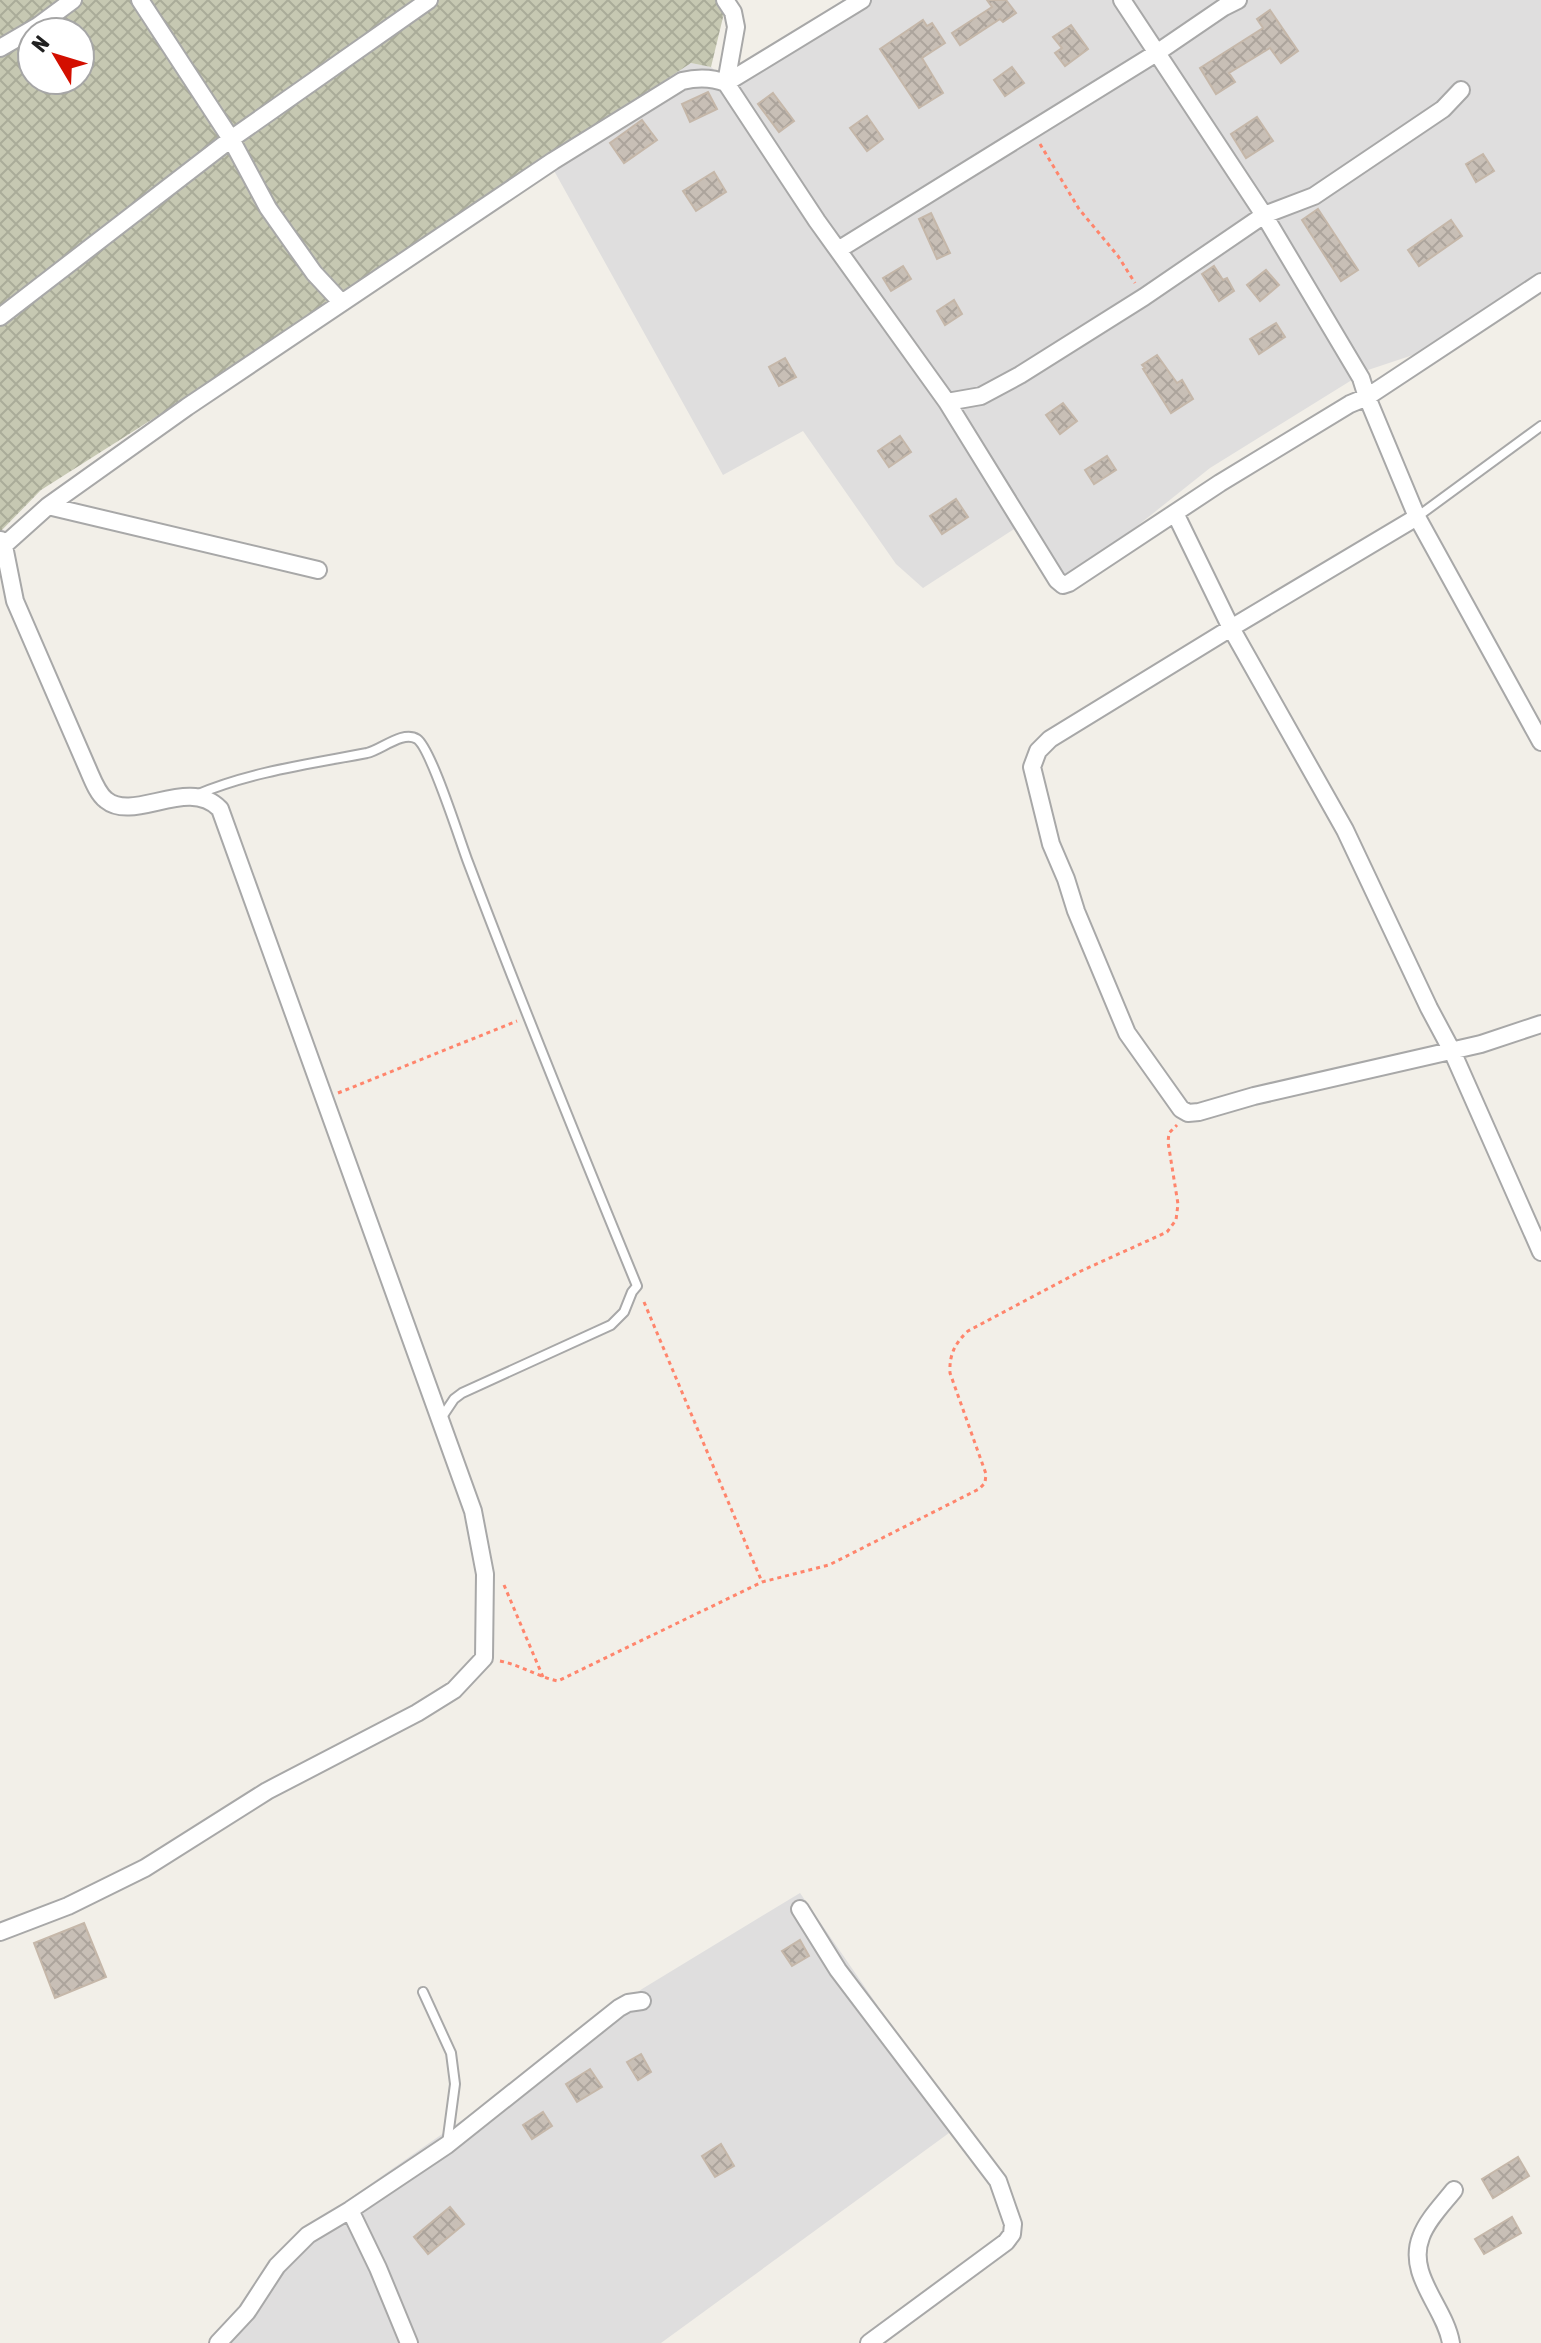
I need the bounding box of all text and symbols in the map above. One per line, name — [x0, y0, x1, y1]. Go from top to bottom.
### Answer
north arrow — [16, 16, 96, 96]
text: N — [26, 31, 54, 57]

